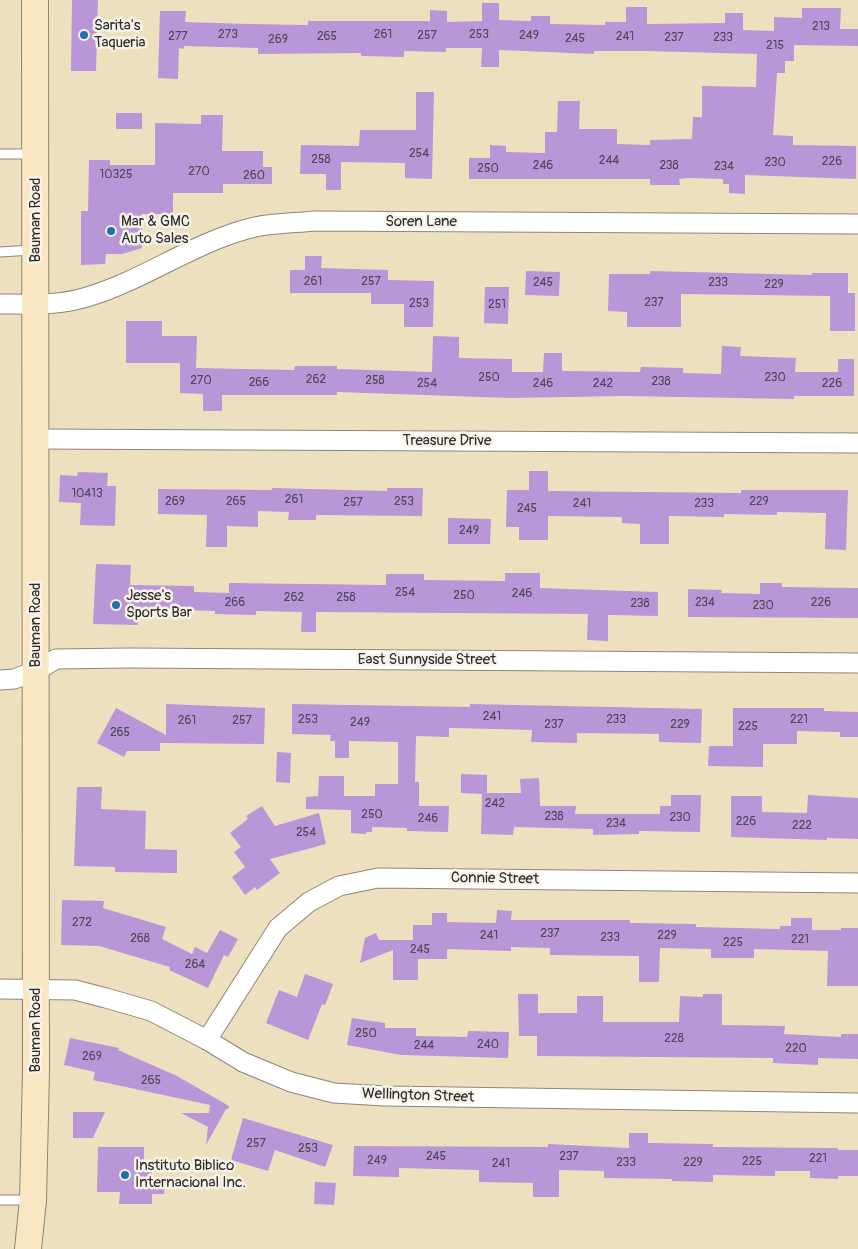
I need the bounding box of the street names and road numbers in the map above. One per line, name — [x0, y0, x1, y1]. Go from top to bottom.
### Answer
street label: Bauman Road — [27, 178, 45, 262]
street label: Soren Lane — [385, 213, 457, 231]
street label: Treasure Drive — [403, 432, 491, 450]
street label: Bauman Road — [27, 583, 45, 667]
street label: East Sunnyside Street — [358, 651, 496, 669]
street label: Connie Street — [451, 869, 539, 889]
street label: Bauman Road — [27, 988, 45, 1072]
street label: Wellington Street — [362, 1085, 474, 1107]

